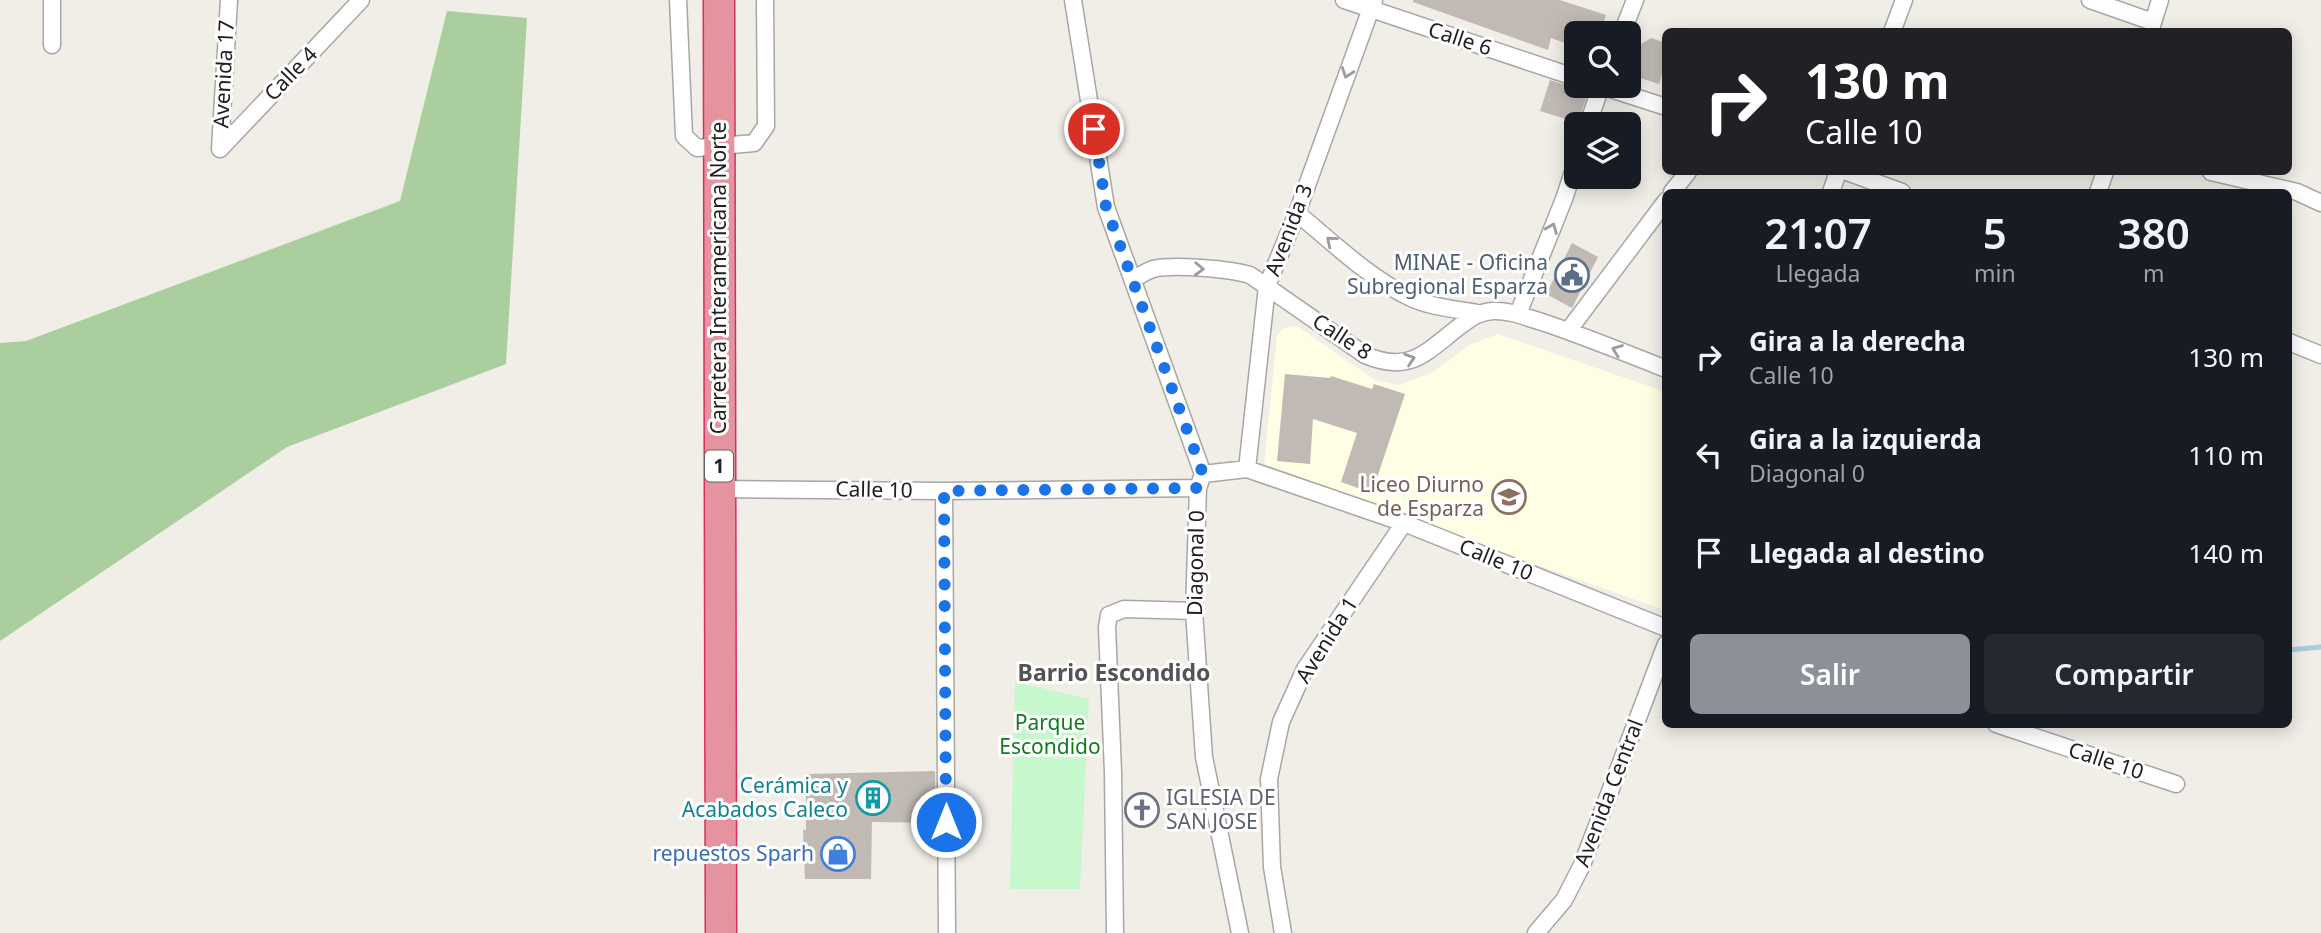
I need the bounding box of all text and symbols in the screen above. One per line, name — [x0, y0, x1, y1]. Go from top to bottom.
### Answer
street label: Calle 6 — [1425, 15, 1496, 61]
street label: Avenida 17 — [206, 19, 240, 129]
map controls — [1564, 21, 1641, 189]
button: search — [1564, 21, 1641, 98]
street label: Calle 4 — [258, 40, 323, 106]
text: 130 m — [1805, 47, 1950, 113]
icon: right — [1690, 56, 1781, 147]
one-way arrow — [1342, 66, 1356, 78]
pin — [1064, 99, 1124, 159]
icon: arrive — [1075, 110, 1113, 148]
text: Calle 10 — [1805, 110, 1923, 153]
button: layers — [1564, 112, 1641, 189]
street label: Carretera Interamericana Norte — [704, 122, 732, 434]
street label: Avenida 3 — [1258, 180, 1318, 280]
text: 21:07 — [1764, 204, 1872, 261]
text: 5 — [1983, 204, 2007, 261]
text: 380 — [2118, 204, 2190, 261]
one-way arrow — [1544, 223, 1558, 235]
one-way arrow — [1326, 237, 1339, 249]
place label: MINAE - Oficina Subregional Esparza — [1347, 248, 1548, 300]
public building icon: MINAE - Oficina Subregional Esparza — [1553, 256, 1591, 294]
text: Llegada — [1775, 257, 1861, 289]
text: min — [1974, 257, 2016, 289]
text: m — [2143, 257, 2165, 289]
one-way arrow — [1194, 261, 1205, 277]
street label: Calle 8 — [1308, 307, 1378, 366]
text: Gira a la derecha — [1749, 323, 1966, 359]
icon: right — [1690, 338, 1728, 376]
text: 130 m — [2188, 339, 2264, 375]
one-way arrow — [1612, 344, 1624, 358]
one-way arrow — [1403, 353, 1415, 368]
text: Calle 10 — [1749, 359, 1834, 391]
text: Gira a la izquierda — [1749, 421, 1982, 457]
icon: left — [1690, 436, 1728, 474]
text: 110 m — [2188, 437, 2264, 473]
road number: 1 — [705, 450, 733, 481]
text: Diagonal 0 — [1749, 457, 1865, 489]
place label: Liceo Diurno de Esparza — [1359, 470, 1484, 522]
street label: Calle 10 — [835, 474, 913, 504]
school or university icon: Liceo Diurno de Esparza — [1490, 478, 1528, 516]
street label: Diagonal 0 — [1180, 510, 1210, 616]
street label: Calle 10 — [1455, 532, 1537, 587]
icon: arrive — [1690, 534, 1728, 572]
text: Llegada al destino — [1749, 535, 1985, 571]
text: 140 m — [2188, 535, 2264, 571]
street label: Avenida 1 — [1289, 591, 1364, 688]
button: Salir — [1690, 634, 1970, 714]
button: Compartir — [1984, 634, 2264, 714]
district label: Barrio Escondido — [1018, 656, 1210, 688]
park label: Parque Escondido — [999, 708, 1101, 760]
street label: Avenida Central — [1567, 715, 1649, 870]
street label: Calle 10 — [2065, 735, 2147, 785]
place label: Cerámica y Acabados Caleco — [682, 771, 848, 823]
building icon: Cerámica y Acabados Caleco — [854, 779, 892, 817]
place label: IGLESIA DE SAN JOSE — [1166, 783, 1276, 835]
position arrow — [909, 785, 983, 859]
church icon: IGLESIA DE SAN JOSE — [1123, 791, 1161, 829]
shop icon: repuestos Sparh — [819, 835, 857, 873]
place label: repuestos Sparh — [652, 839, 814, 867]

